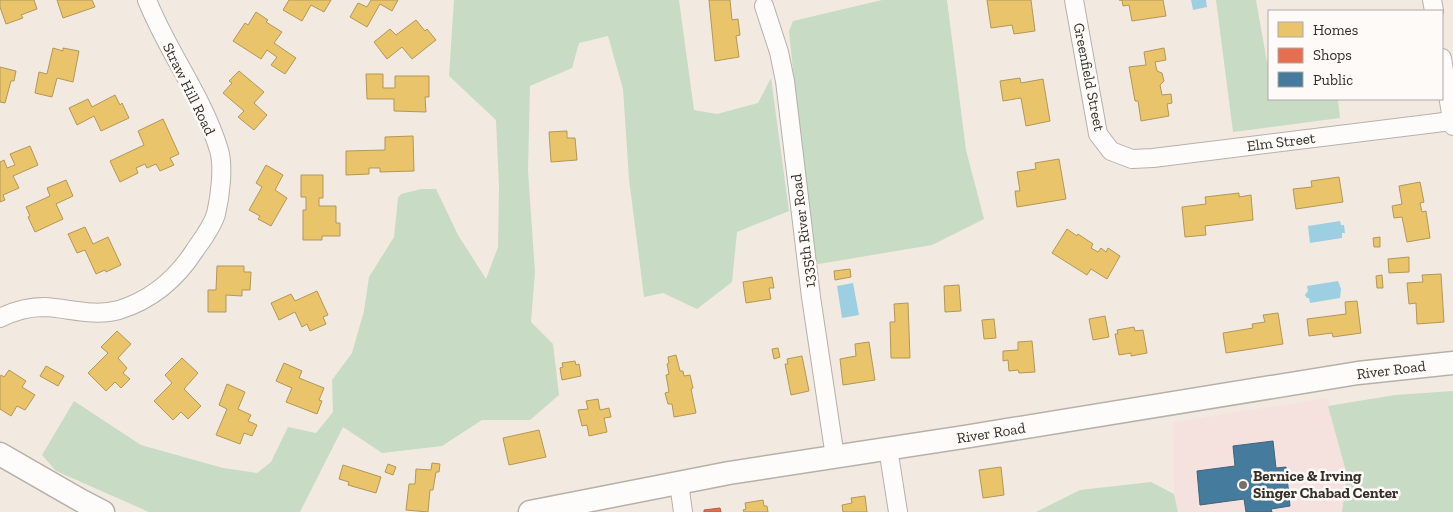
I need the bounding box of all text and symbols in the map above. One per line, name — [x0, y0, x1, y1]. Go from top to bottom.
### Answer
legend — [1268, 10, 1443, 100]
street label: Greenfield Street — [1070, 21, 1108, 133]
text: Homes — [1313, 21, 1358, 39]
street label: Straw Hill Road — [159, 40, 219, 139]
text: Shops — [1313, 46, 1352, 64]
text: Public — [1313, 71, 1353, 89]
street label: Elm Street — [1246, 129, 1317, 155]
street label: 1335th River Road — [787, 172, 819, 289]
street label: River Road — [1355, 357, 1427, 383]
street label: River Road — [955, 419, 1027, 447]
place label: Bernice & Irving Singer Chabad Center — [1253, 467, 1399, 502]
marker: Bernice & Irving Singer Chabad Center — [1237, 479, 1249, 491]

